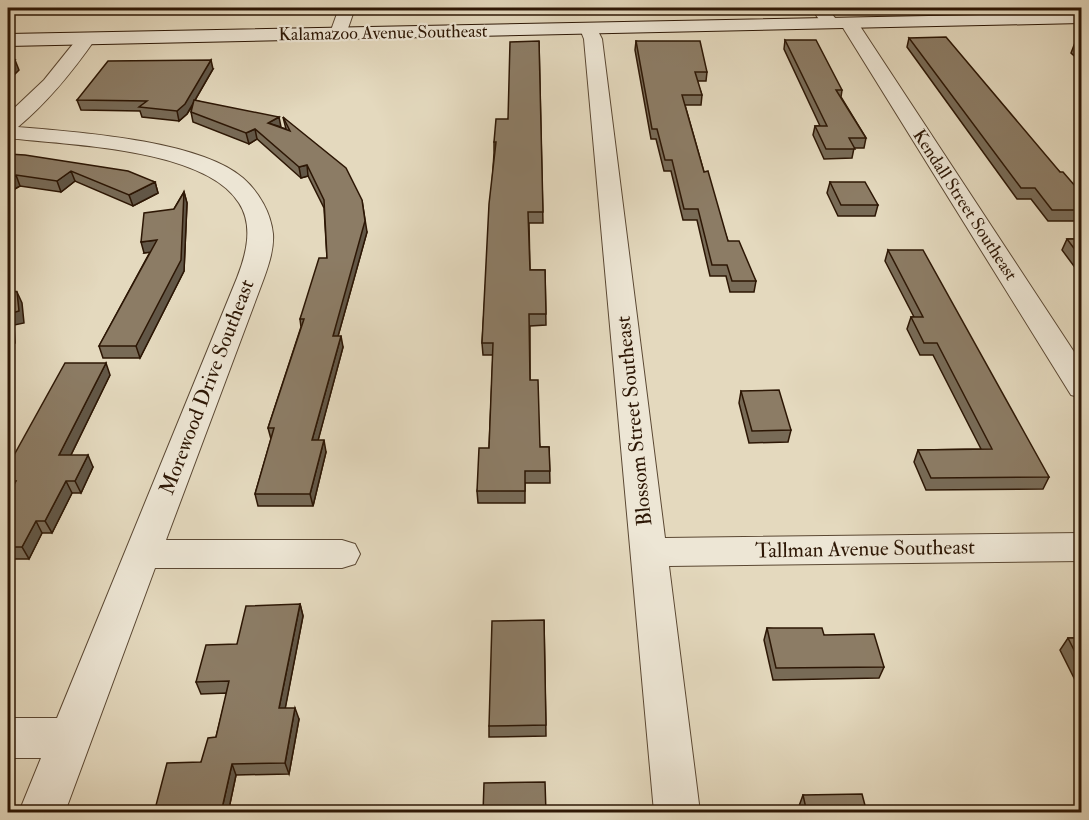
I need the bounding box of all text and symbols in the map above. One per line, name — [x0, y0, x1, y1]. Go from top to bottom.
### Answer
street label: Kalamazoo Avenue Southeast — [278, 20, 488, 46]
street label: Kendall Street Southeast — [908, 125, 1023, 285]
street label: Morewood Drive Southeast — [153, 275, 261, 499]
street label: Blossom Street Southeast — [610, 314, 658, 527]
street label: Tallman Avenue Southeast — [755, 534, 975, 564]

